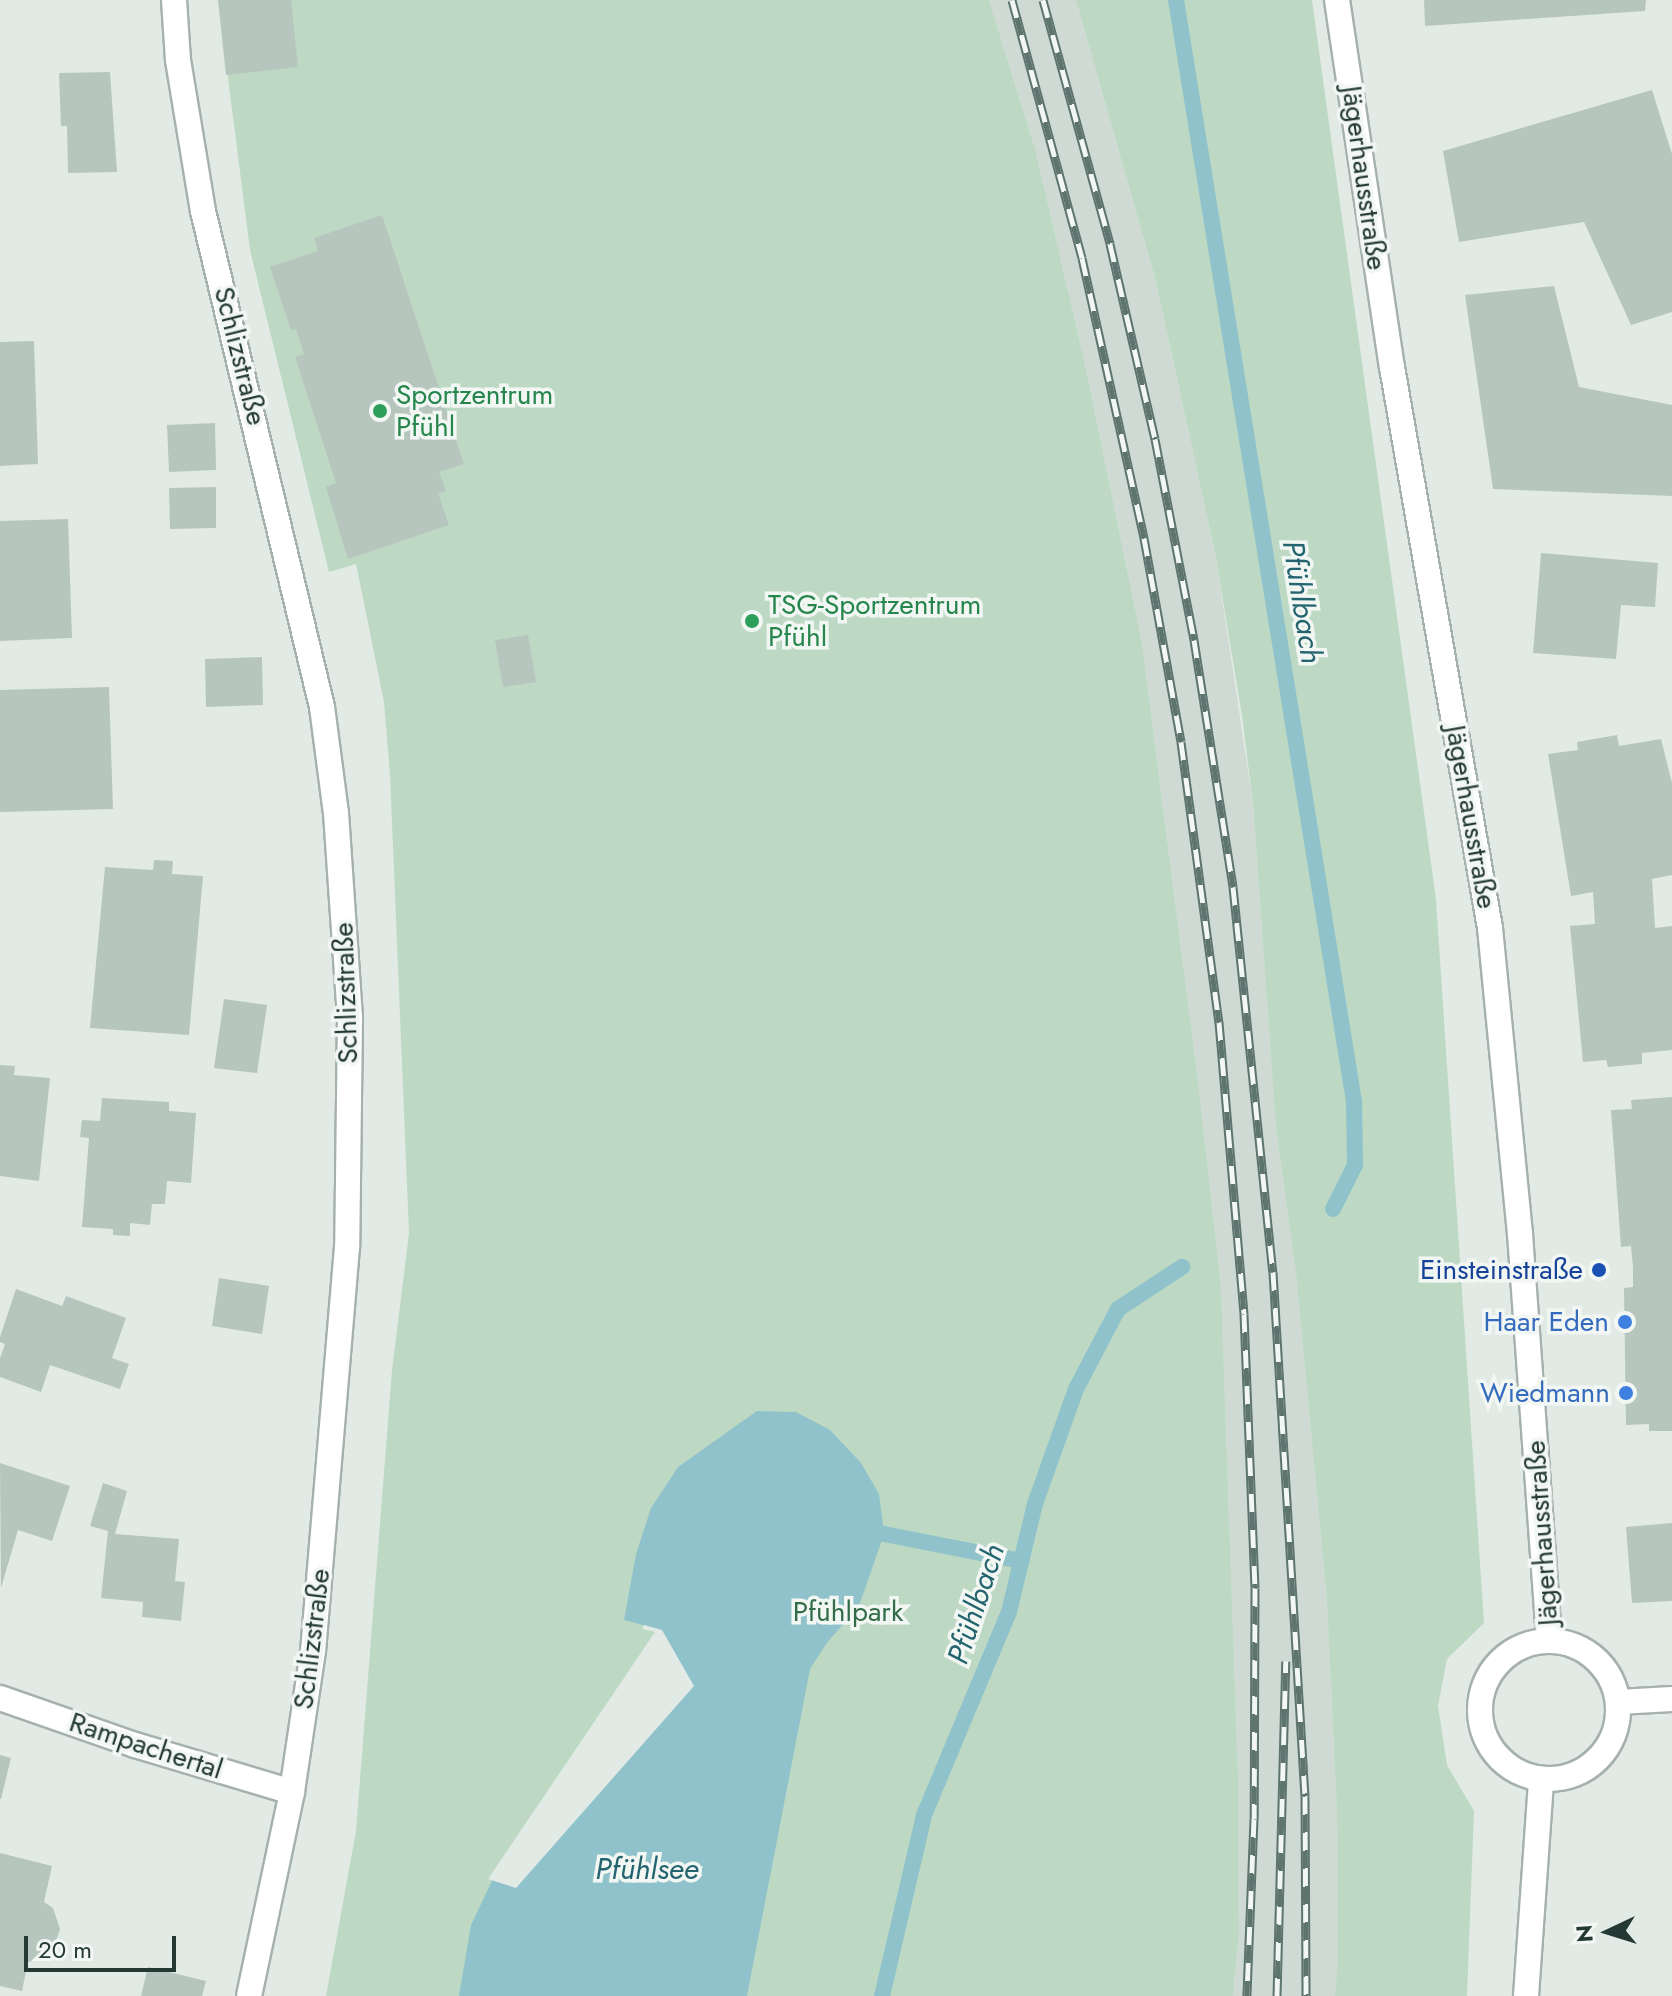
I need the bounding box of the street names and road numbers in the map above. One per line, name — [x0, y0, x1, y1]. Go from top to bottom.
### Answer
street label: Jägerhausstraße — [1334, 84, 1394, 272]
street label: Schlizstraße — [207, 283, 273, 429]
street label: Jägerhausstraße — [1438, 723, 1504, 911]
street label: Schlizstraße — [327, 922, 365, 1064]
street label: Jägerhausstraße — [1519, 1439, 1565, 1627]
street label: Schlizstraße — [287, 1567, 337, 1711]
street label: Rampachertal — [65, 1705, 227, 1787]

